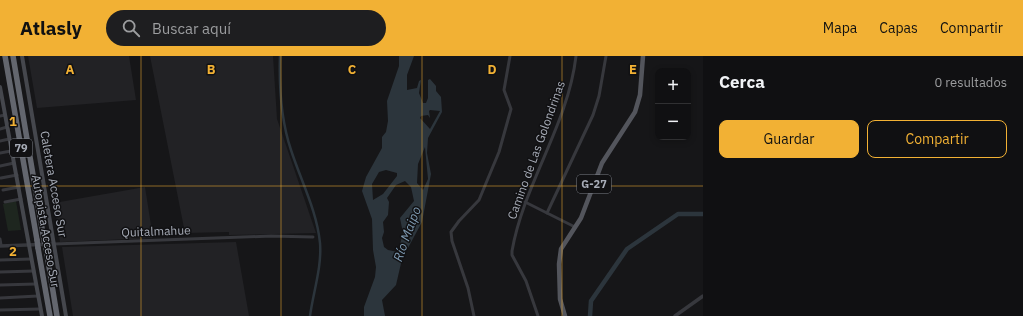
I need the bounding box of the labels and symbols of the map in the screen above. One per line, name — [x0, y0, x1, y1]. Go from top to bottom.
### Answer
text: A — [66, 61, 75, 78]
text: B — [207, 61, 216, 78]
text: C — [348, 61, 357, 78]
text: D — [487, 61, 497, 78]
text: E — [629, 61, 637, 78]
street label: Camino de Las Golondrinas — [504, 78, 568, 221]
text: 1 — [9, 113, 17, 130]
street label: Caletera Acceso Sur — [37, 130, 71, 239]
road number: 79 — [10, 139, 32, 157]
street label: Autopista Acceso Sur — [29, 173, 63, 289]
road number: G-27 — [577, 175, 611, 193]
water label: Río Maipo — [389, 204, 425, 264]
street label: Quitalmahue — [121, 222, 191, 240]
text: 2 — [9, 243, 17, 260]

